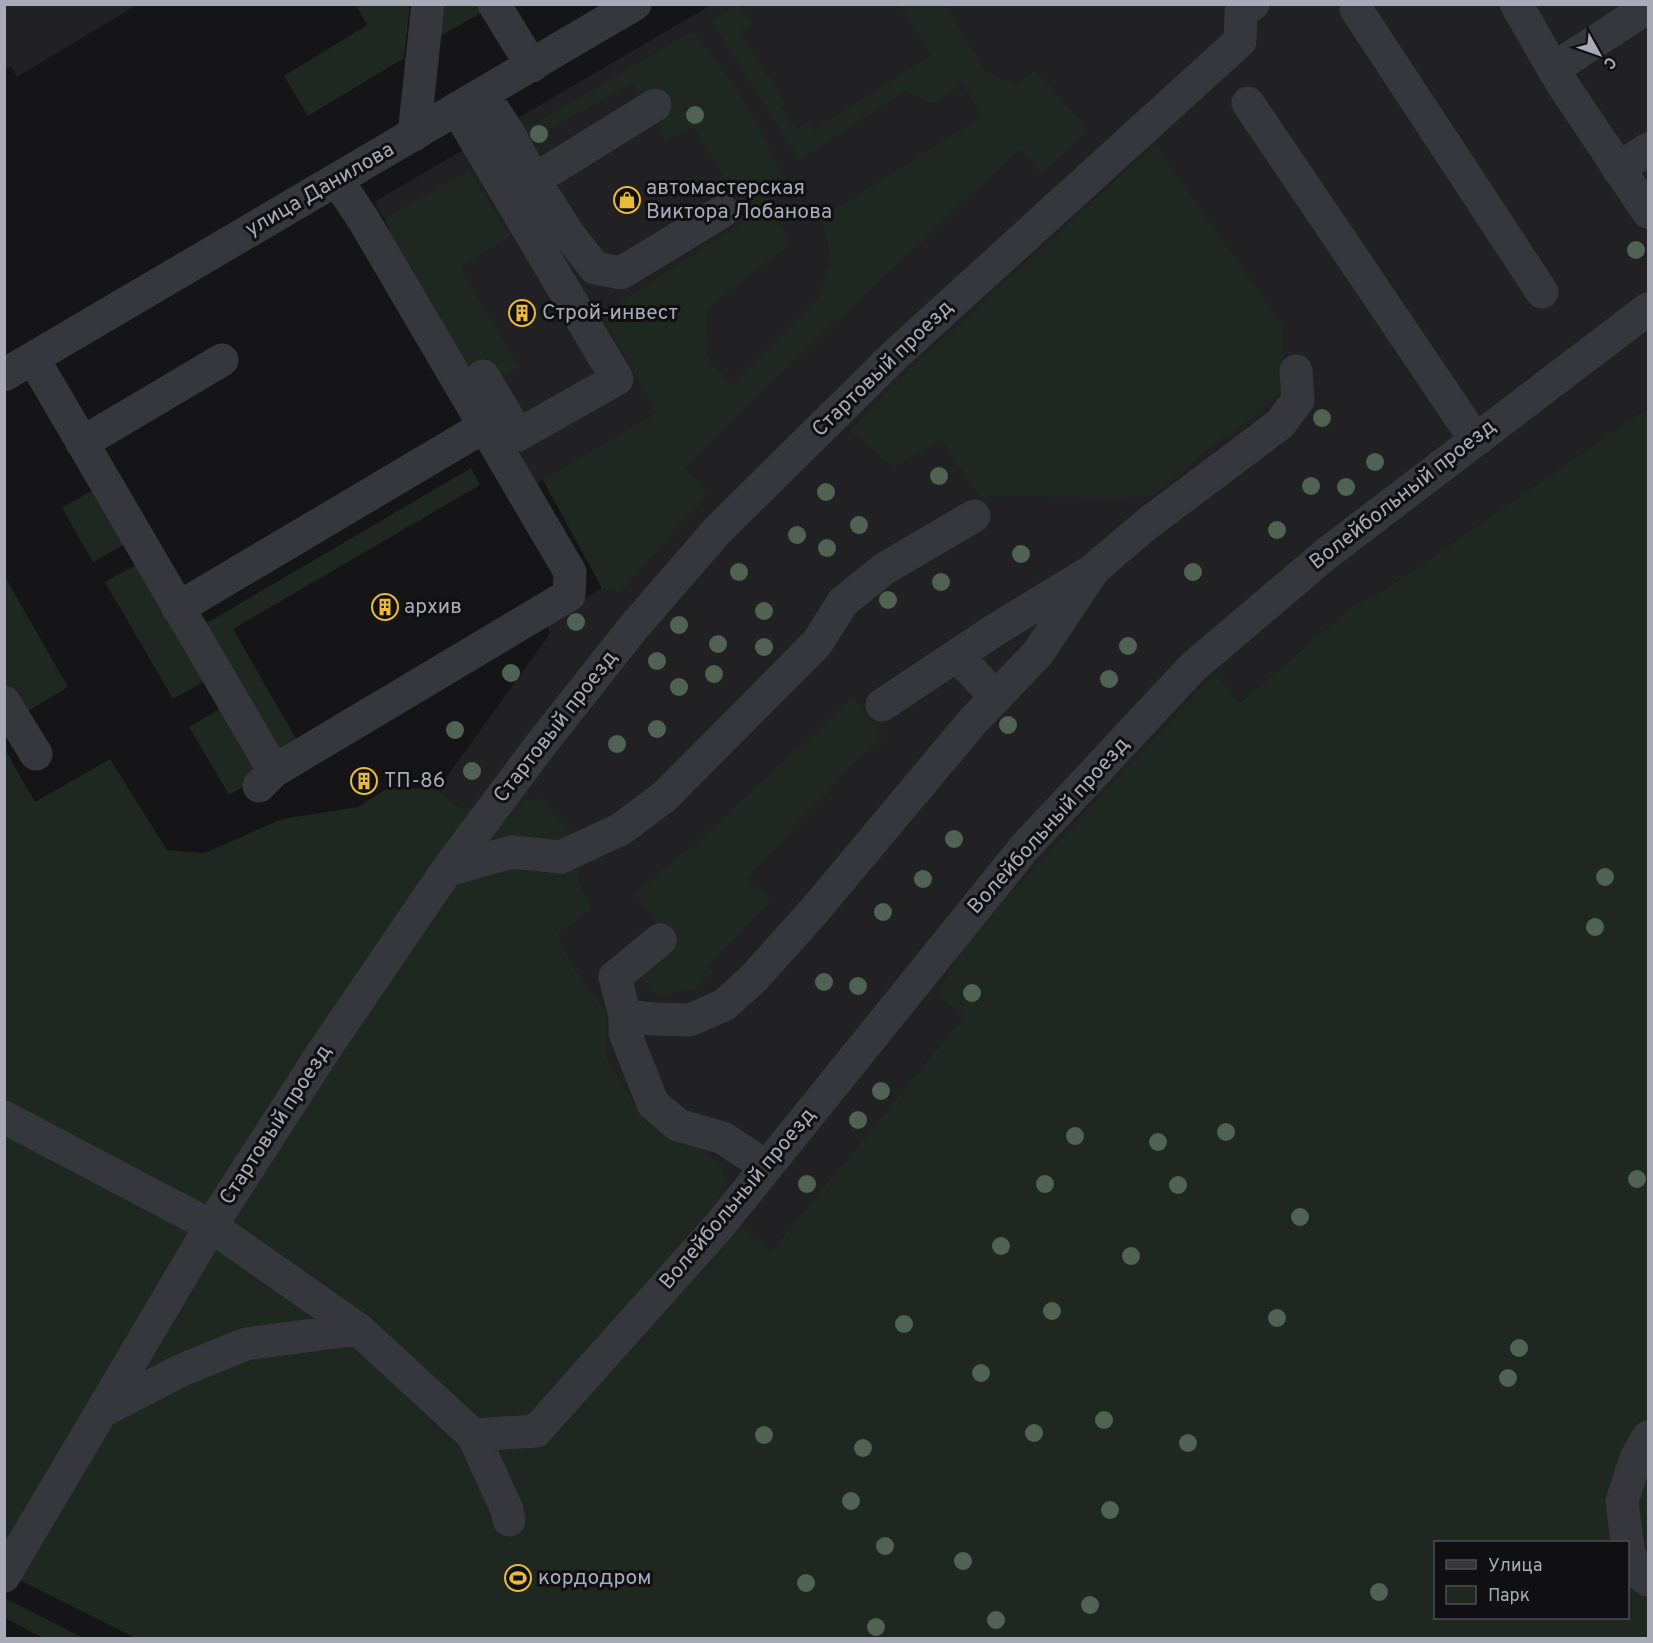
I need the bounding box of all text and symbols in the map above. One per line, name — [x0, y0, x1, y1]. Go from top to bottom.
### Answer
north arrow — [1569, 24, 1629, 84]
text: С — [1598, 52, 1620, 73]
street label: улица Данилова — [241, 136, 399, 244]
place label: автомастерская Виктора Лобанова — [646, 175, 832, 226]
shop icon: автомастерская Виктора Лобанова — [612, 185, 642, 215]
street label: Стартовый проезд — [807, 295, 959, 443]
building icon: Строй-инвест — [507, 298, 537, 328]
place label: Строй-инвест — [542, 300, 678, 327]
street label: Волейбольный проезд — [1304, 414, 1502, 576]
building icon: архив — [370, 592, 400, 622]
place label: архив — [404, 594, 462, 621]
street label: Стартовый проезд — [488, 645, 624, 809]
street label: Волейбольный проезд — [962, 732, 1136, 920]
building icon: ТП-86 — [349, 766, 379, 796]
place label: ТП-86 — [384, 768, 445, 795]
street label: Стартовый проезд — [214, 1040, 338, 1210]
street label: Волейбольный проезд — [654, 1102, 822, 1296]
legend — [1434, 1541, 1629, 1619]
text: Улица — [1488, 1555, 1542, 1578]
sports icon: кордодром — [503, 1563, 533, 1593]
place label: кордодром — [538, 1565, 651, 1592]
text: Парк — [1488, 1585, 1530, 1608]

